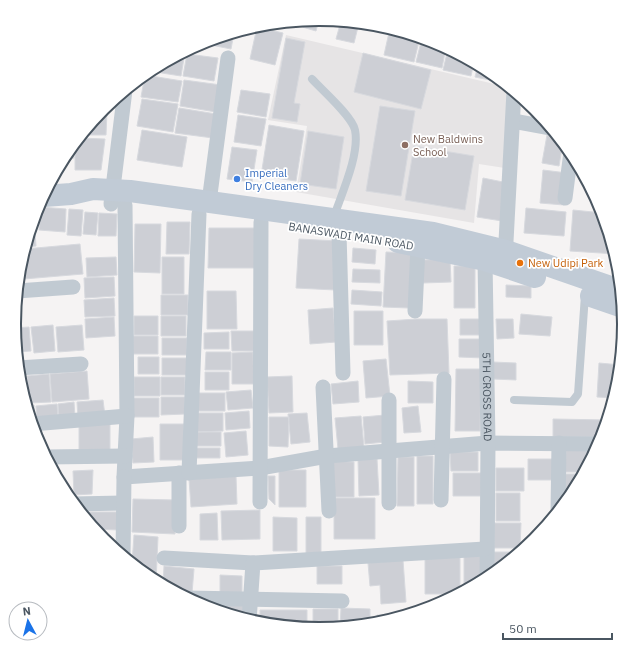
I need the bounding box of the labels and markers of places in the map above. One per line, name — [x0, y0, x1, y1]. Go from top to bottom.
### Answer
place label: New Baldwins School — [413, 132, 483, 159]
marker: New Baldwins School — [400, 140, 410, 150]
place label: Imperial Dry Cleaners — [245, 166, 308, 193]
marker: Imperial Dry Cleaners — [232, 174, 242, 184]
place label: New Udipi Park — [528, 256, 604, 270]
marker: New Udipi Park — [515, 258, 525, 268]

